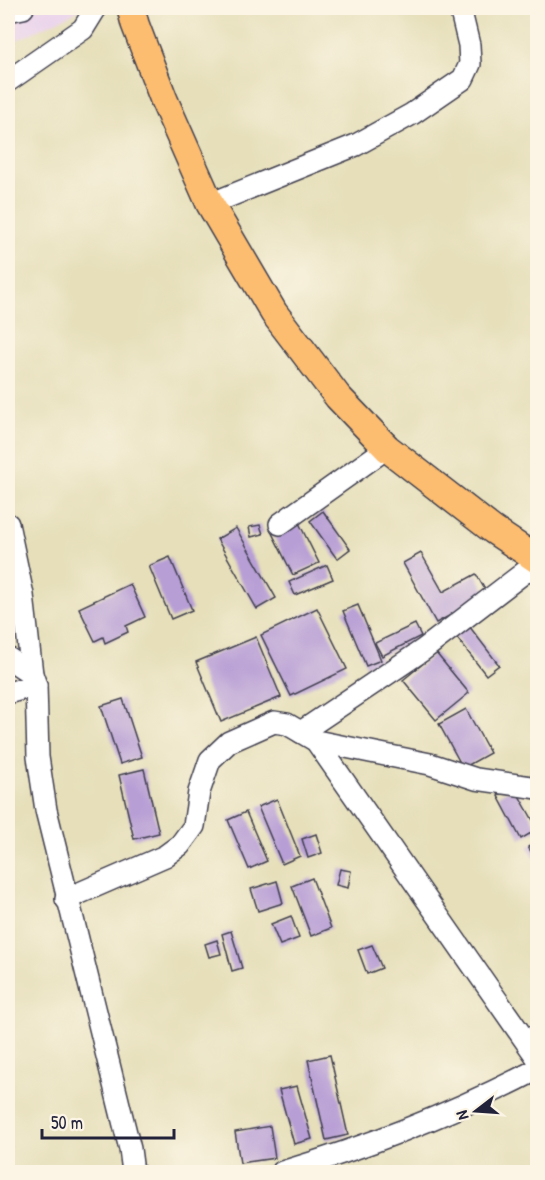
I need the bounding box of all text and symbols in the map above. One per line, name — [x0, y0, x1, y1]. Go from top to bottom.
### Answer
north arrow — [446, 1081, 506, 1141]
scale bar — [42, 1102, 174, 1140]
text: N — [450, 1108, 473, 1123]
text: 50 m — [51, 1110, 83, 1135]

